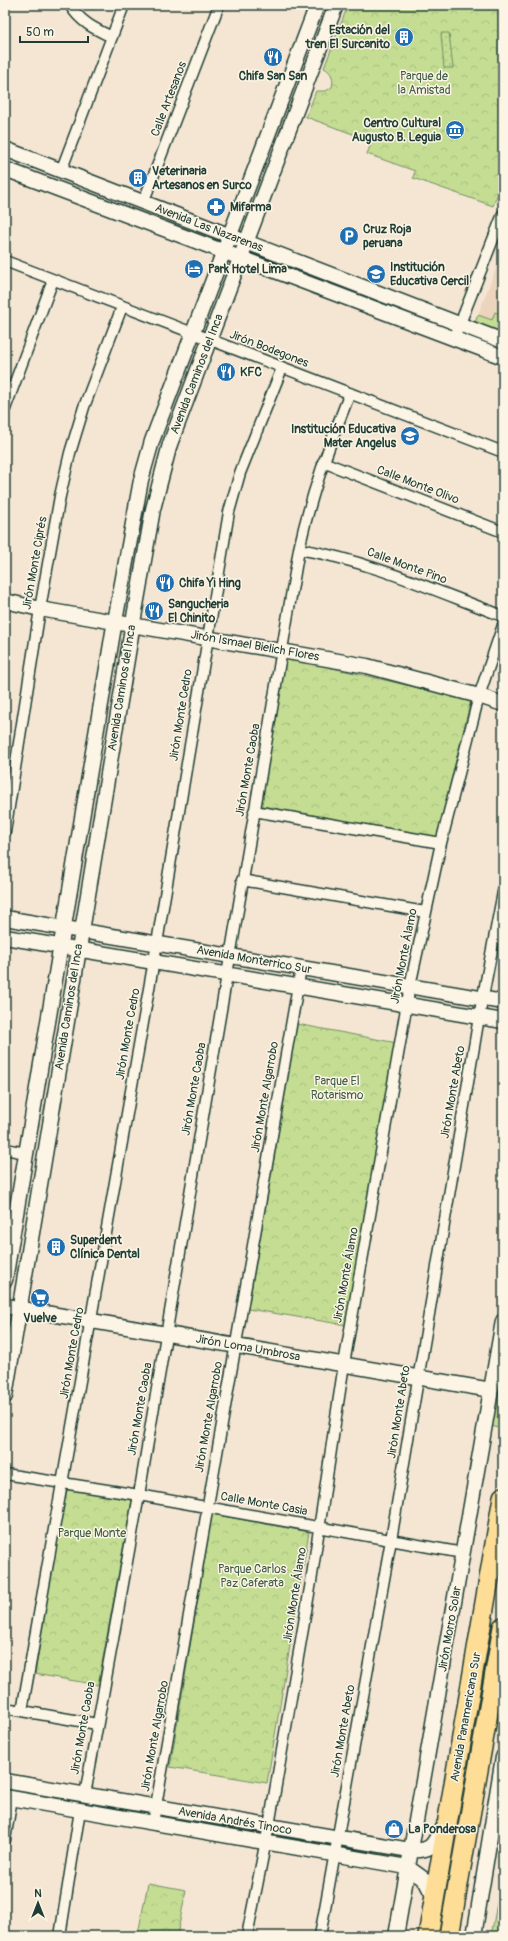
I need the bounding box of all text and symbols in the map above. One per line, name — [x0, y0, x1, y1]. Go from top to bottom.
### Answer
scale bar — [20, 18, 88, 44]
place label: Estación del tren El Surcanito — [305, 23, 391, 52]
text: 50 m — [26, 25, 54, 40]
building icon: Estación del tren El Surcanito — [393, 26, 415, 48]
restaurant icon: Chifa San San — [262, 46, 284, 68]
street label: Calle Artesanos — [148, 59, 190, 139]
place label: Chifa San San — [239, 69, 307, 84]
park label: Parque de la Amistad — [397, 69, 451, 98]
place label: Centro Cultural Augusto B. Leguia — [352, 116, 441, 145]
museum icon: Centro Cultural Augusto B. Leguia — [444, 119, 466, 141]
place label: Veterinaria Artesanos en Surco — [152, 164, 252, 193]
building icon: Veterinaria Artesanos en Surco — [127, 167, 149, 189]
pharmacy icon: Mifarma — [205, 196, 227, 218]
street label: Avenida Las Nazarenas — [153, 200, 266, 256]
place label: Mifarma — [230, 200, 272, 215]
place label: Cruz Roja peruana — [363, 222, 412, 251]
parking icon: Cruz Roja peruana — [338, 225, 360, 247]
hotel icon: Park Hotel Lima — [183, 258, 205, 280]
place label: Institución Educativa Cercil — [390, 260, 469, 289]
place label: Park Hotel Lima — [208, 262, 287, 277]
school or university icon: Institución Educativa Cercil — [365, 263, 387, 285]
street label: Avenida Caminos del Inca — [167, 311, 227, 436]
street label: Jirón Bodegones — [227, 327, 311, 371]
restaurant icon: KFC — [215, 361, 237, 383]
place label: KFC — [240, 365, 262, 380]
place label: Institución Educativa Mater Angelus — [291, 422, 397, 451]
school or university icon: Institución Educativa Mater Angelus — [399, 425, 421, 447]
street label: Calle Monte Olivo — [375, 462, 462, 508]
street label: Jirón Monte Ciprés — [19, 515, 51, 611]
street label: Calle Monte Pino — [365, 545, 450, 588]
restaurant icon: Chifa Yi Hing — [154, 572, 176, 594]
place label: Chifa Yi Hing — [179, 576, 241, 591]
place label: Sangucheria El Chinito — [168, 597, 229, 626]
restaurant icon: Sangucheria El Chinito — [143, 600, 165, 622]
street label: Avenida Caminos del Inca — [105, 623, 139, 752]
street label: Jirón Ismael Bielich Flores — [189, 627, 321, 665]
street label: Jirón Monte Cedro — [166, 667, 196, 762]
street label: Jirón Monte Caoba — [232, 722, 264, 818]
street label: Jirón Monte Álamo — [386, 906, 421, 1005]
street label: Avenida Caminos del Inca — [52, 942, 86, 1071]
street label: Avenida Monterrico Sur — [195, 942, 313, 978]
street label: Jirón Monte Cedro — [113, 986, 144, 1081]
street label: Jirón Monte Algarrobo — [248, 1040, 282, 1154]
street label: Jirón Monte Caoba — [178, 1041, 210, 1137]
street label: Jirón Monte Abeto — [437, 1044, 469, 1140]
park label: Parque El Rotarismo — [311, 1074, 364, 1103]
street label: Jirón Monte Álamo — [329, 1225, 362, 1324]
place label: Superdent Clínica Dental — [70, 1233, 140, 1262]
building icon: Superdent Clínica Dental — [45, 1236, 67, 1258]
supermarket icon: Vuelve — [29, 1287, 51, 1309]
street label: Jirón Monte Cedro — [57, 1305, 88, 1400]
place label: Vuelve — [23, 1311, 58, 1326]
street label: Jirón Loma Umbrosa — [195, 1331, 302, 1365]
street label: Jirón Monte Algarrobo — [192, 1360, 226, 1474]
street label: Jirón Monte Caoba — [124, 1361, 156, 1457]
street label: Jirón Monte Abeto — [384, 1364, 414, 1460]
street label: Calle Monte Casia — [219, 1489, 309, 1519]
park label: Parque Monte — [58, 1526, 126, 1541]
street label: Jirón Monte Álamo — [279, 1545, 310, 1644]
park label: Parque Carlos Paz Caferata — [218, 1562, 287, 1591]
street label: Jirón Morro Solar — [435, 1584, 465, 1673]
street label: Avenida Panamericana Sur — [447, 1650, 485, 1783]
street label: Jirón Monte Algarrobo — [138, 1679, 172, 1793]
street label: Jirón Monte Caoba — [67, 1680, 99, 1776]
street label: Jirón Monte Abeto — [327, 1683, 359, 1779]
street label: Avenida Andrés Tinoco — [177, 1804, 293, 1838]
shop icon: La Ponderosa — [383, 1818, 405, 1840]
place label: La Ponderosa — [408, 1822, 476, 1837]
north arrow — [18, 1883, 58, 1923]
text: N — [34, 1887, 42, 1900]

